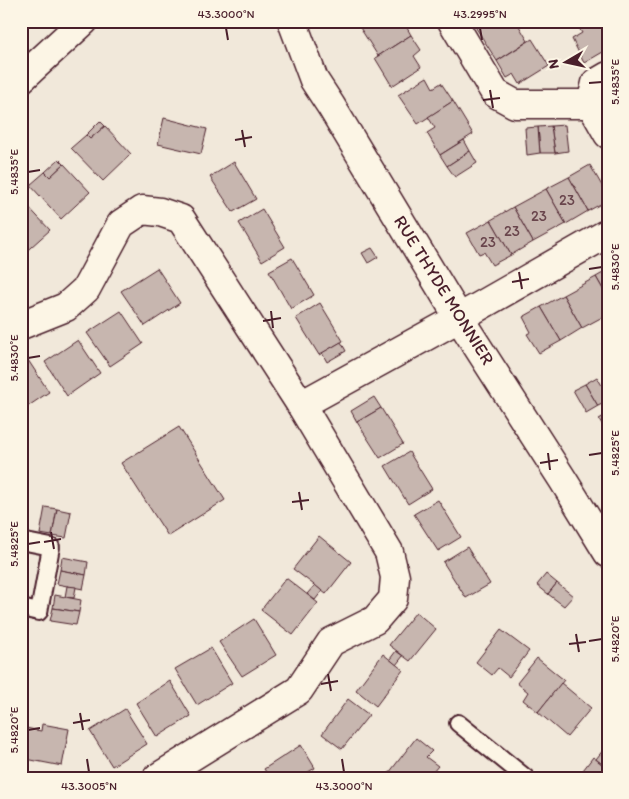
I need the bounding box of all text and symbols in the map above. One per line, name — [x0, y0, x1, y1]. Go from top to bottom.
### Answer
text: 43.3000°N — [197, 7, 255, 21]
text: 43.2995°N — [453, 7, 507, 21]
north arrow — [542, 38, 592, 88]
text: N — [545, 58, 563, 70]
text: 5.4835°E — [608, 59, 622, 105]
text: 5.4835°E — [7, 149, 21, 195]
house number: 23 — [559, 191, 575, 209]
house number: 23 — [531, 207, 547, 225]
street label: RUE THYDE MONNIER — [389, 211, 499, 369]
house number: 23 — [504, 222, 520, 240]
house number: 23 — [480, 233, 496, 251]
text: 5.4830°E — [608, 243, 622, 291]
text: 5.4830°E — [7, 334, 21, 382]
text: 5.4825°E — [608, 430, 622, 476]
text: 5.4825°E — [7, 521, 21, 567]
text: 5.4820°E — [608, 615, 622, 662]
text: 5.4820°E — [7, 706, 21, 753]
text: 43.3005°N — [61, 779, 117, 793]
text: 43.3000°N — [315, 779, 373, 793]

